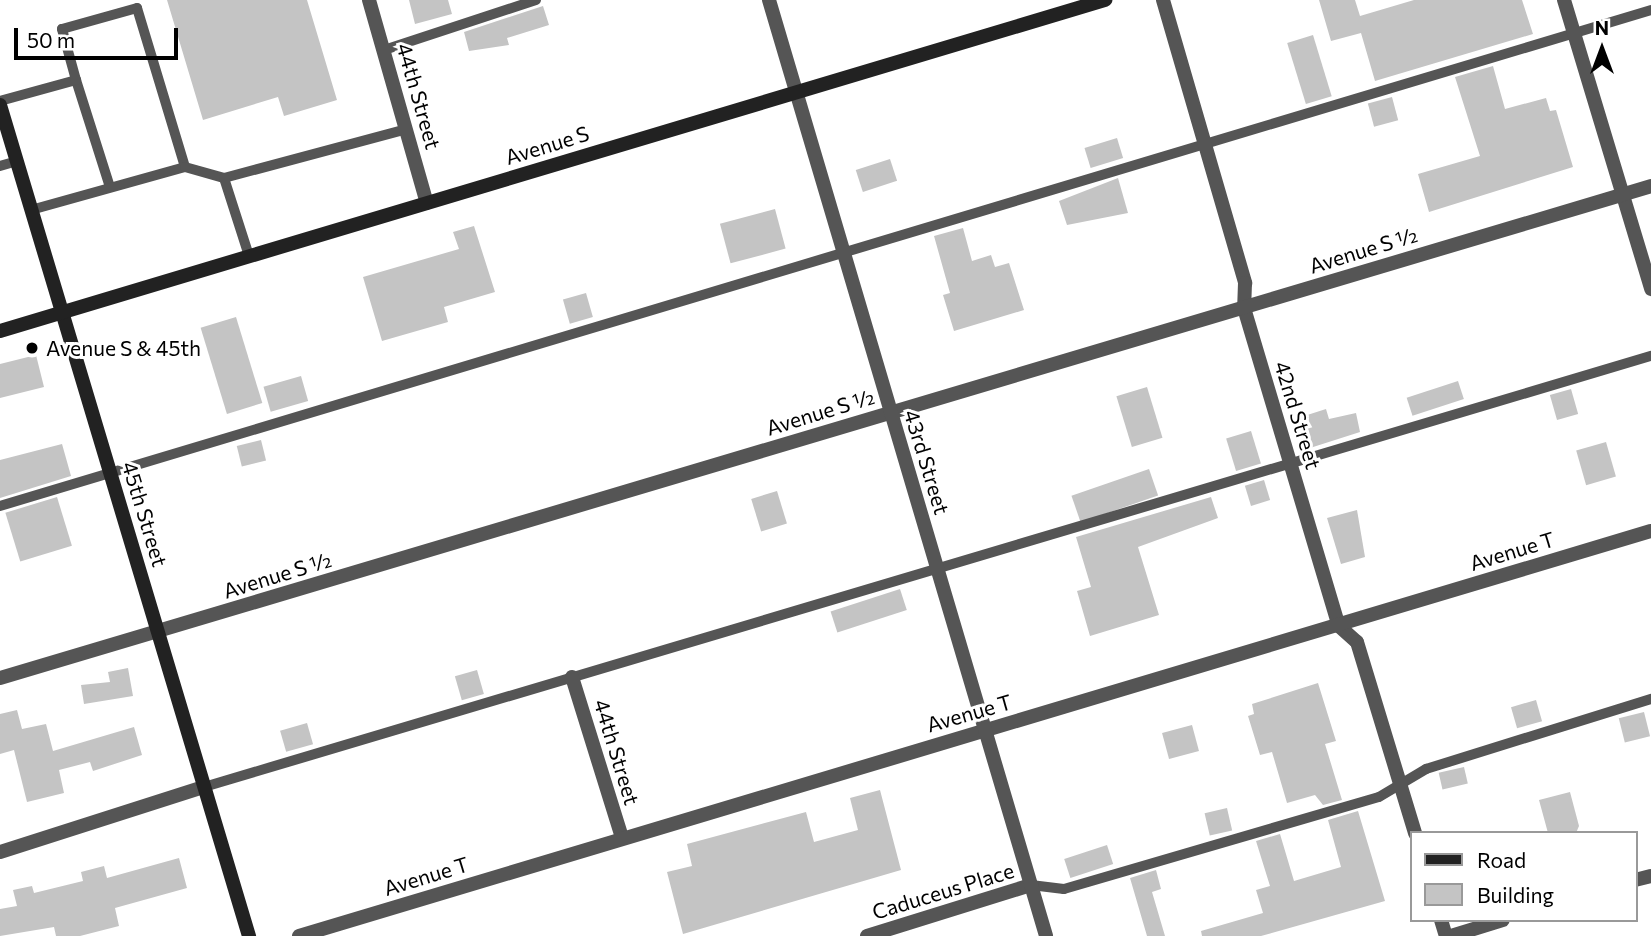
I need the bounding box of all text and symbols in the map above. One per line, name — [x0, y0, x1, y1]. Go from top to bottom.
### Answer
scale bar — [18, 14, 182, 58]
north arrow — [1567, 14, 1637, 84]
text: N — [1595, 16, 1609, 39]
text: 50 m — [27, 27, 75, 52]
street label: 44th Street — [392, 40, 446, 152]
street label: Avenue S — [502, 120, 592, 170]
street label: Avenue S ½ — [1306, 222, 1420, 278]
place label: Avenue S & 45th — [46, 335, 201, 361]
marker: Avenue S & 45th — [24, 340, 40, 356]
street label: 42nd Street — [1270, 358, 1326, 472]
street label: Avenue S ½ — [763, 384, 877, 440]
street label: 43rd Street — [899, 407, 955, 517]
street label: 45th Street — [117, 458, 173, 570]
street label: Avenue T — [1466, 526, 1558, 576]
street label: Avenue S ½ — [220, 547, 334, 603]
street label: Avenue T — [923, 689, 1015, 737]
street label: 44th Street — [589, 696, 645, 808]
legend — [1410, 831, 1637, 922]
text: Road — [1477, 847, 1526, 872]
street label: Avenue T — [380, 851, 472, 901]
street label: Caduceus Place — [869, 857, 1017, 925]
text: Building — [1477, 882, 1554, 907]

